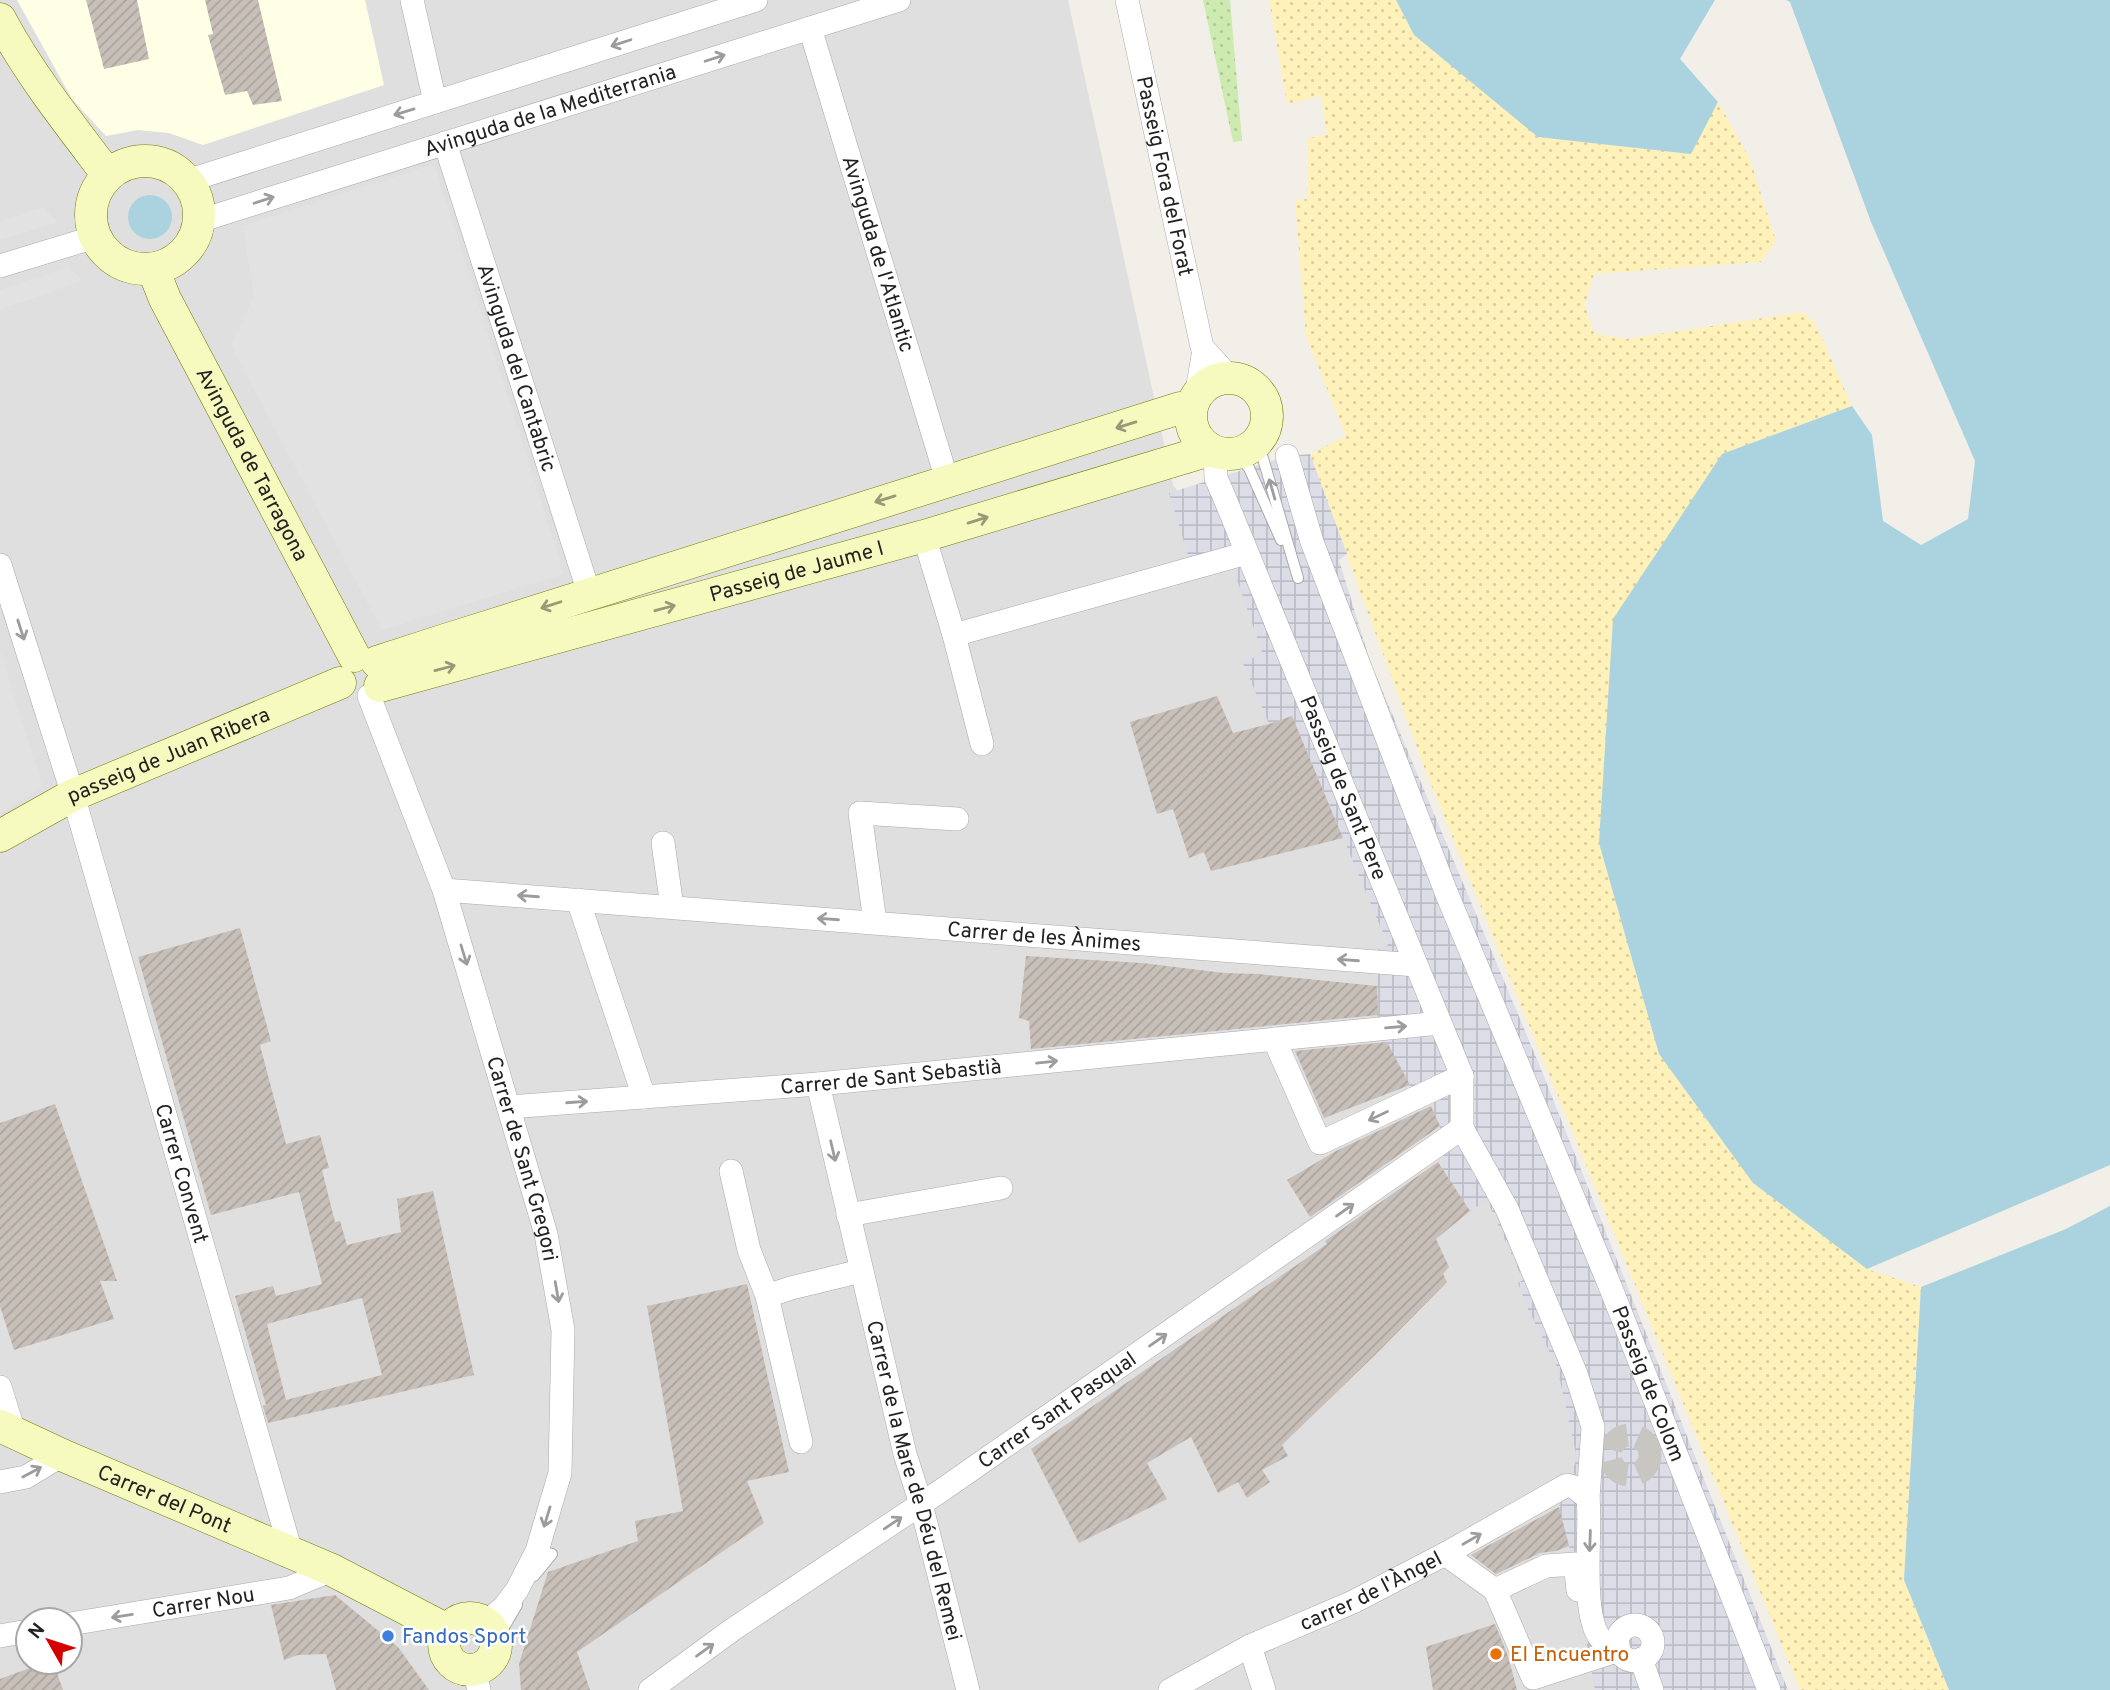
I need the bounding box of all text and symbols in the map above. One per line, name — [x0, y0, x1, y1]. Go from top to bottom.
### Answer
one-way arrow — [611, 38, 633, 50]
one-way arrow — [703, 51, 725, 63]
street label: Avinguda de la Mediterrania — [421, 59, 680, 164]
street label: Passeig Fora del Forat — [1129, 74, 1198, 279]
one-way arrow — [394, 107, 416, 119]
street label: Avinguda de l'Atlantic — [834, 153, 920, 356]
one-way arrow — [253, 193, 275, 206]
street label: Avinguda del Cantabric — [470, 261, 561, 476]
street label: Avinguda de Tarragona — [189, 363, 313, 566]
one-way arrow — [1115, 419, 1137, 432]
one-way arrow — [1264, 478, 1277, 500]
one-way arrow — [874, 494, 896, 507]
one-way arrow — [967, 512, 989, 525]
street label: Passeig de Jaume I — [707, 536, 887, 610]
one-way arrow — [541, 600, 563, 612]
one-way arrow — [654, 600, 676, 613]
one-way arrow — [15, 618, 28, 640]
one-way arrow — [434, 661, 456, 674]
street label: Passeig de Sant Pere — [1292, 692, 1392, 885]
street label: passeig de Juan Ribera — [63, 702, 274, 811]
one-way arrow — [517, 889, 540, 902]
one-way arrow — [817, 912, 840, 925]
street label: Carrer de les Ànimes — [946, 917, 1142, 959]
one-way arrow — [458, 944, 471, 966]
one-way arrow — [1337, 953, 1360, 966]
one-way arrow — [1384, 1020, 1406, 1033]
street label: Carrer de Sant Gregori — [479, 1053, 563, 1264]
street label: Carrer de Sant Sebastià — [779, 1054, 1003, 1102]
one-way arrow — [1036, 1055, 1058, 1068]
one-way arrow — [565, 1095, 587, 1108]
street label: Carrer Convent — [148, 1101, 213, 1247]
one-way arrow — [1368, 1110, 1389, 1123]
one-way arrow — [827, 1139, 840, 1162]
one-way arrow — [1335, 1203, 1354, 1217]
one-way arrow — [550, 1280, 564, 1303]
street label: Passeig de Colom — [1604, 1302, 1690, 1466]
street label: Carrer de la Mare de Déu del Remei — [859, 1318, 967, 1644]
one-way arrow — [1148, 1333, 1167, 1347]
street label: Carrer Sant Pasqual — [973, 1347, 1142, 1476]
street label: Carrer del Pont — [93, 1460, 235, 1541]
one-way arrow — [22, 1465, 42, 1479]
one-way arrow — [540, 1506, 553, 1528]
one-way arrow — [883, 1515, 903, 1529]
one-way arrow — [1583, 1529, 1596, 1552]
one-way arrow — [1461, 1532, 1482, 1545]
street label: carrer de l'Àngel — [1296, 1546, 1447, 1638]
street label: Carrer Nou — [150, 1582, 257, 1625]
north arrow — [14, 1606, 84, 1676]
one-way arrow — [112, 1610, 134, 1623]
text: N — [24, 1619, 51, 1644]
place label: Fandos Sport — [402, 1624, 527, 1651]
marker: Fandos Sport — [380, 1628, 396, 1644]
place label: El Encuentro — [1510, 1642, 1629, 1669]
one-way arrow — [695, 1643, 714, 1657]
marker: El Encuentro — [1488, 1646, 1504, 1662]

